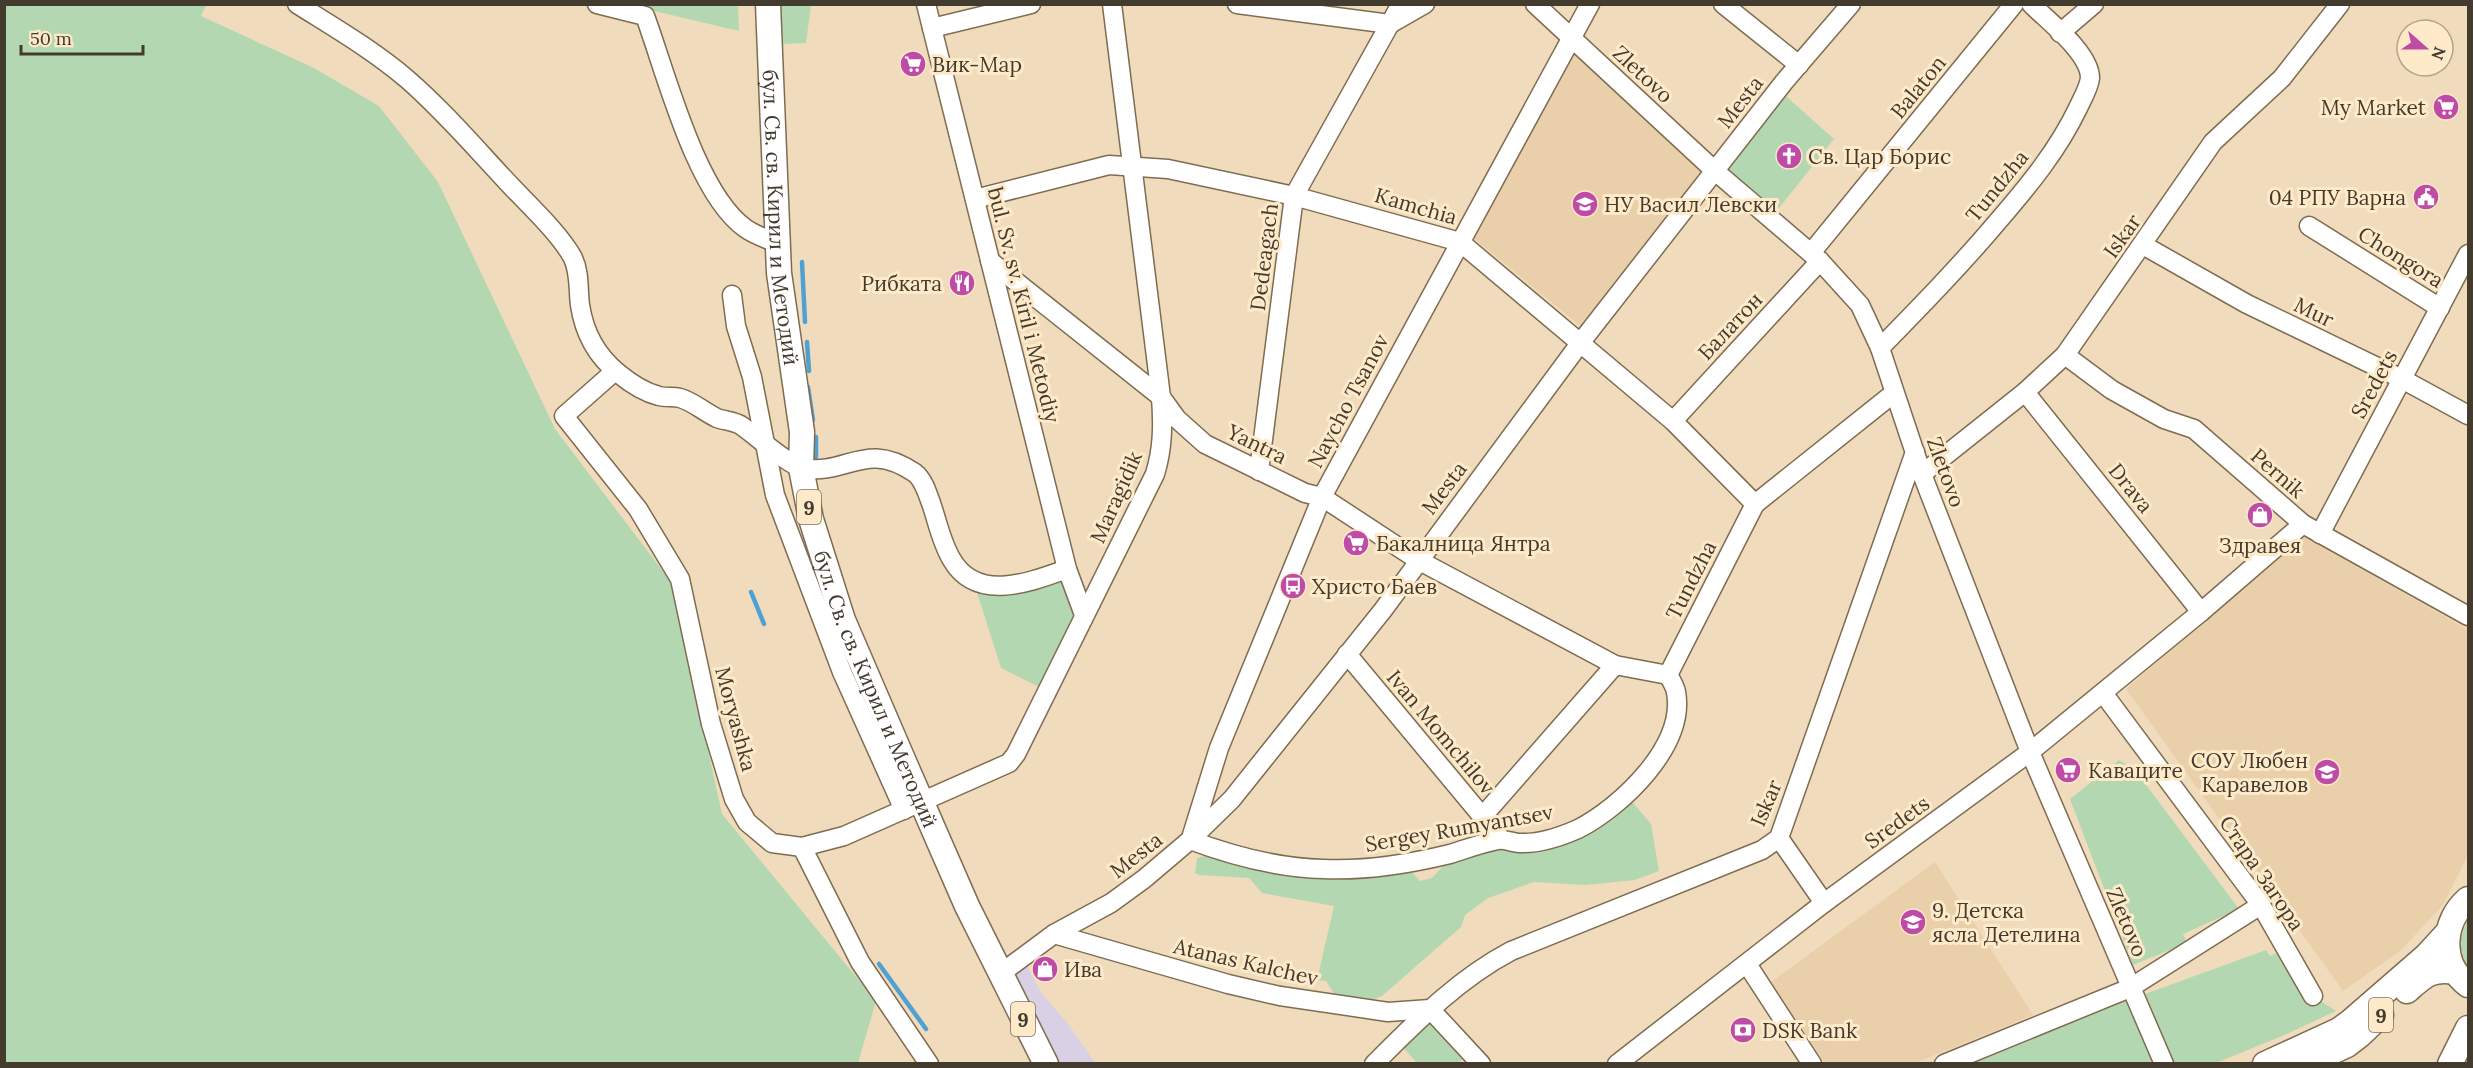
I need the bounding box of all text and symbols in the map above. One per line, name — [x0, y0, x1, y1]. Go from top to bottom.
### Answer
scale bar — [21, 18, 142, 56]
north arrow — [2395, 18, 2455, 78]
text: 50 m — [30, 27, 72, 50]
street label: Zletovo — [1607, 39, 1679, 109]
text: N — [2427, 44, 2451, 63]
supermarket icon: Вик-Мар — [898, 49, 928, 79]
street label: Balaton — [1884, 50, 1952, 124]
place label: Вик-Мар — [932, 51, 1022, 78]
street label: бул. Св. св. Кирил и Методий — [757, 69, 806, 367]
street label: Mesta — [1711, 70, 1769, 134]
supermarket icon: My Market — [2431, 92, 2461, 122]
place label: My Market — [2321, 94, 2427, 121]
church icon: Св. Цар Борис — [1774, 141, 1804, 171]
place label: Св. Цар Борис — [1808, 143, 1951, 170]
street label: Tundzha — [1960, 144, 2034, 228]
street label: Kamchia — [1372, 181, 1460, 231]
public building icon: 04 РПУ Варна — [2411, 182, 2441, 212]
street label: bul. Sv. sv. Kiril i Metodiy — [982, 184, 1066, 426]
place label: 04 РПУ Варна — [2269, 184, 2406, 211]
school or university icon: НУ Васил Левски — [1570, 189, 1600, 219]
place label: НУ Васил Левски — [1604, 191, 1777, 218]
street label: Dedeagach — [1244, 202, 1284, 312]
street label: Iskar — [2097, 209, 2147, 263]
street label: Chongora — [2353, 220, 2449, 294]
restaurant icon: Рибката — [947, 268, 977, 298]
place label: Рибката — [861, 270, 942, 297]
street label: Балатон — [1692, 286, 1768, 366]
street label: Mur — [2290, 291, 2338, 333]
street label: Naycho Tsanov — [1301, 329, 1395, 473]
street label: Sredets — [2345, 345, 2403, 423]
street label: Yantra — [1222, 417, 1292, 470]
street label: Zletovo — [1921, 433, 1971, 511]
street label: Pernik — [2245, 442, 2311, 504]
street label: Maragidik — [1084, 446, 1148, 547]
street label: Mesta — [1415, 456, 1473, 520]
street label: Drava — [2103, 458, 2159, 519]
road number: 9 — [797, 490, 821, 524]
shop icon: Здравея — [2245, 500, 2275, 530]
supermarket icon: Бакалница Янтра — [1341, 528, 1371, 558]
place label: Бакалница Янтра — [1376, 530, 1551, 557]
place label: Здравея — [2219, 532, 2301, 559]
street label: Tundzha — [1660, 536, 1722, 624]
street label: бул. Св. св. Кирил и Методий — [808, 547, 944, 832]
bus stop icon: Христо Баев — [1278, 571, 1308, 601]
place label: Христо Баев — [1312, 573, 1437, 600]
street label: Moryashka — [709, 664, 763, 774]
street label: Ivan Momchilov — [1381, 664, 1501, 800]
place label: СОУ Любен Каравелов — [2191, 747, 2308, 798]
supermarket icon: Каваците — [2053, 755, 2083, 785]
place label: Каваците — [2088, 757, 2183, 784]
school or university icon: СОУ Любен Каравелов — [2312, 757, 2342, 787]
street label: Iskar — [1744, 776, 1788, 830]
street label: Sredets — [1859, 789, 1935, 855]
street label: Sergey Rumyantsev — [1363, 798, 1555, 858]
street label: Стара Загора — [2214, 810, 2311, 936]
street label: Mesta — [1104, 826, 1168, 884]
street label: Zletovo — [2100, 883, 2154, 961]
place label: 9. Детска ясла Детелина — [1932, 897, 2081, 948]
school or university icon: 9. Детска ясла Детелина — [1898, 907, 1928, 937]
street label: Atanas Kalchev — [1170, 932, 1321, 992]
shop icon: Ива — [1030, 954, 1060, 984]
place label: Ива — [1064, 956, 1102, 983]
road number: 9 — [2369, 998, 2393, 1032]
road number: 9 — [1011, 1002, 1035, 1036]
bank icon: DSK Bank — [1728, 1015, 1758, 1045]
place label: DSK Bank — [1762, 1017, 1858, 1044]

